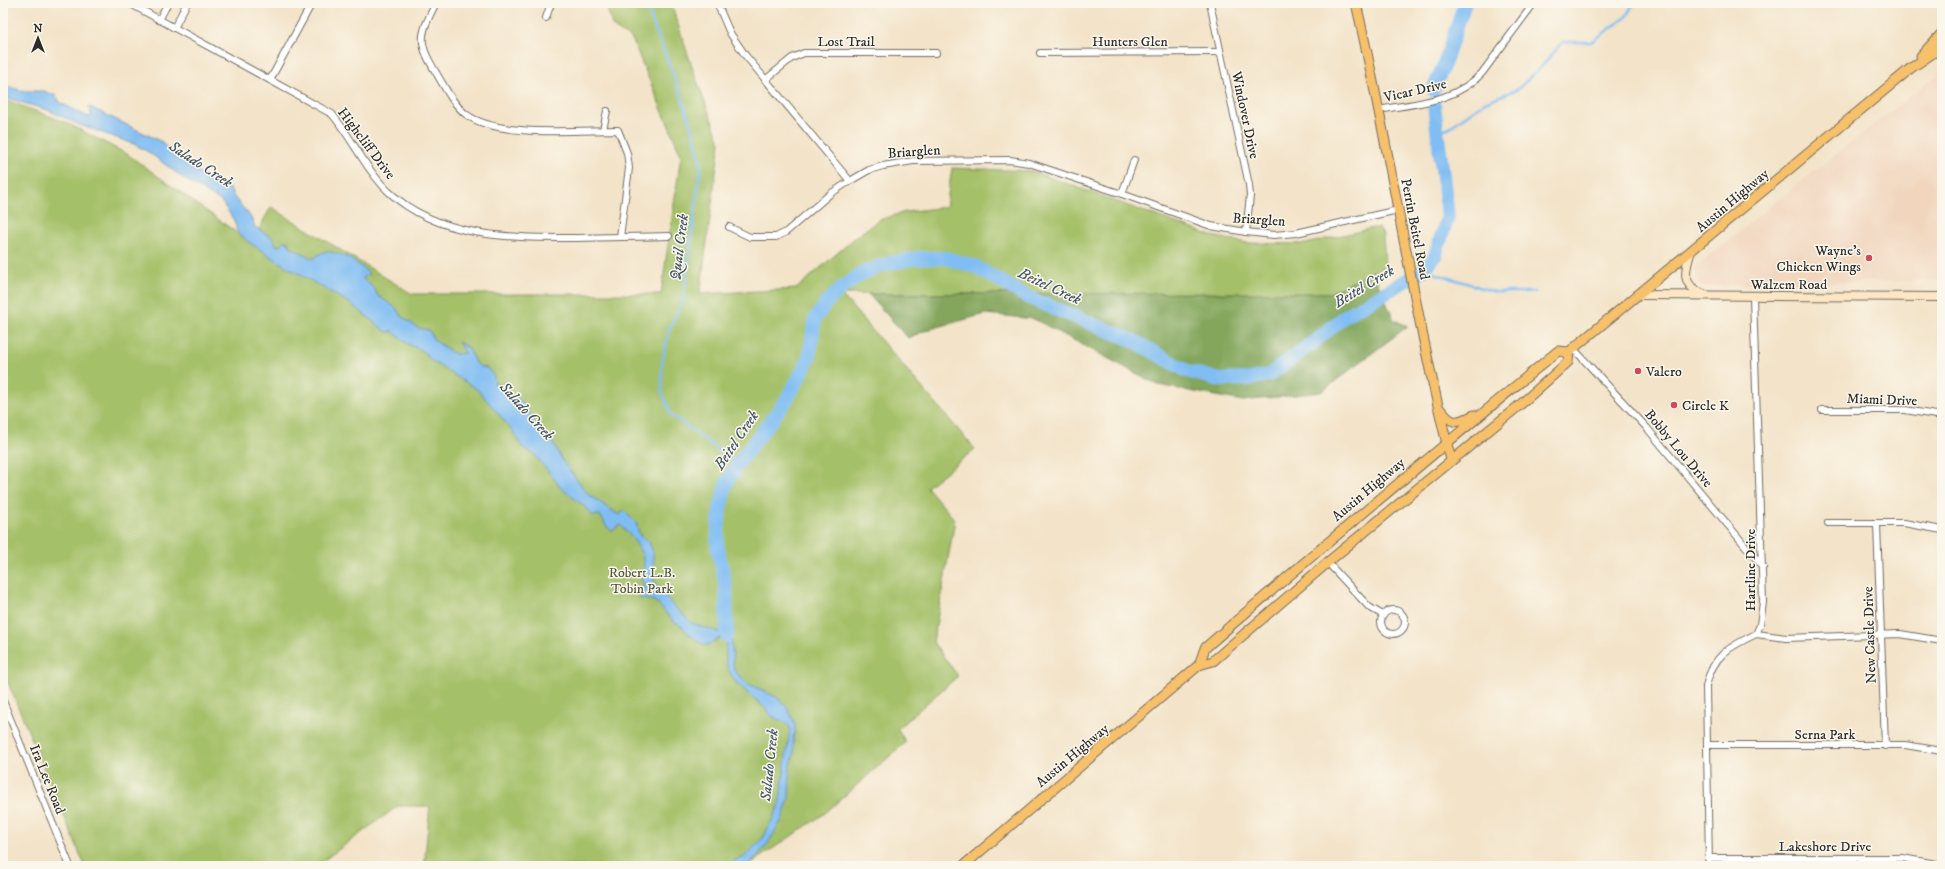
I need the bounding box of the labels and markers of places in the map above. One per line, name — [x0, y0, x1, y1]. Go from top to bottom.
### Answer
place label: Wayne's Chicken Wings — [1777, 242, 1861, 276]
marker: Wayne's Chicken Wings — [1864, 253, 1874, 263]
place label: Valero — [1645, 363, 1682, 381]
marker: Valero — [1633, 366, 1643, 376]
place label: Circle K — [1682, 397, 1729, 415]
marker: Circle K — [1669, 400, 1679, 410]

